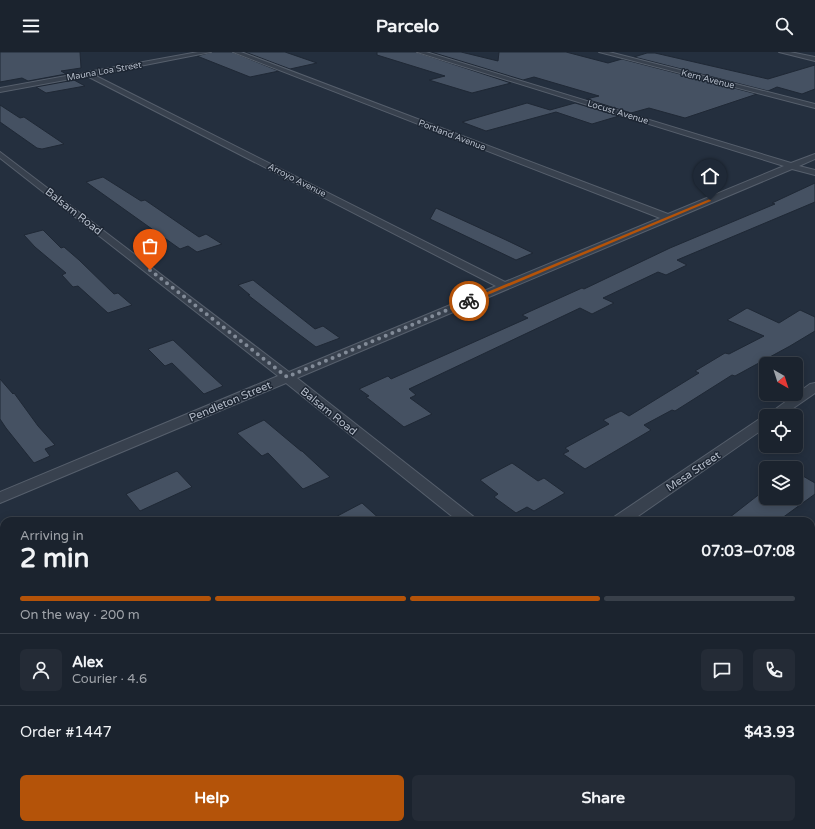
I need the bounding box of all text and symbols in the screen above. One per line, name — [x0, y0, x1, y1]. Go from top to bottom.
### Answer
icon: menu — [20, 15, 42, 37]
text: Parcelo — [376, 15, 439, 37]
icon: search — [773, 15, 795, 37]
street label: Mauna Loa Street — [66, 59, 143, 83]
street label: Kern Avenue — [680, 68, 736, 91]
street label: Locust Avenue — [586, 98, 650, 127]
street label: Portland Avenue — [417, 118, 487, 153]
pin — [693, 159, 727, 200]
street label: Arroyo Avenue — [266, 161, 328, 200]
icon: home — [699, 165, 721, 187]
street label: Balsam Road — [43, 185, 105, 238]
pin — [133, 229, 167, 270]
icon: bag — [139, 235, 161, 257]
courier — [449, 281, 489, 321]
icon: bike — [458, 290, 480, 312]
north arrow — [759, 357, 803, 401]
map controls — [759, 357, 803, 505]
street label: Pendleton Street — [187, 378, 273, 425]
street label: Balsam Road — [298, 385, 359, 438]
button: locate — [759, 409, 803, 453]
street label: Mesa Street — [664, 449, 723, 494]
button: layers — [759, 461, 803, 505]
text: Arriving in — [20, 528, 84, 544]
text: 07:03–07:08 — [702, 542, 795, 560]
text: 2 min — [20, 543, 89, 574]
text: On the way · 200 m — [20, 607, 140, 623]
button: person — [20, 649, 62, 691]
button: chat — [701, 649, 743, 691]
button: phone — [753, 649, 795, 691]
text: Alex — [72, 653, 103, 671]
text: Courier · 4.6 — [72, 671, 147, 687]
text: Order #1447 — [20, 723, 112, 741]
text: $43.93 — [744, 723, 795, 741]
button: Help — [20, 775, 404, 821]
button: Share — [412, 775, 795, 821]

